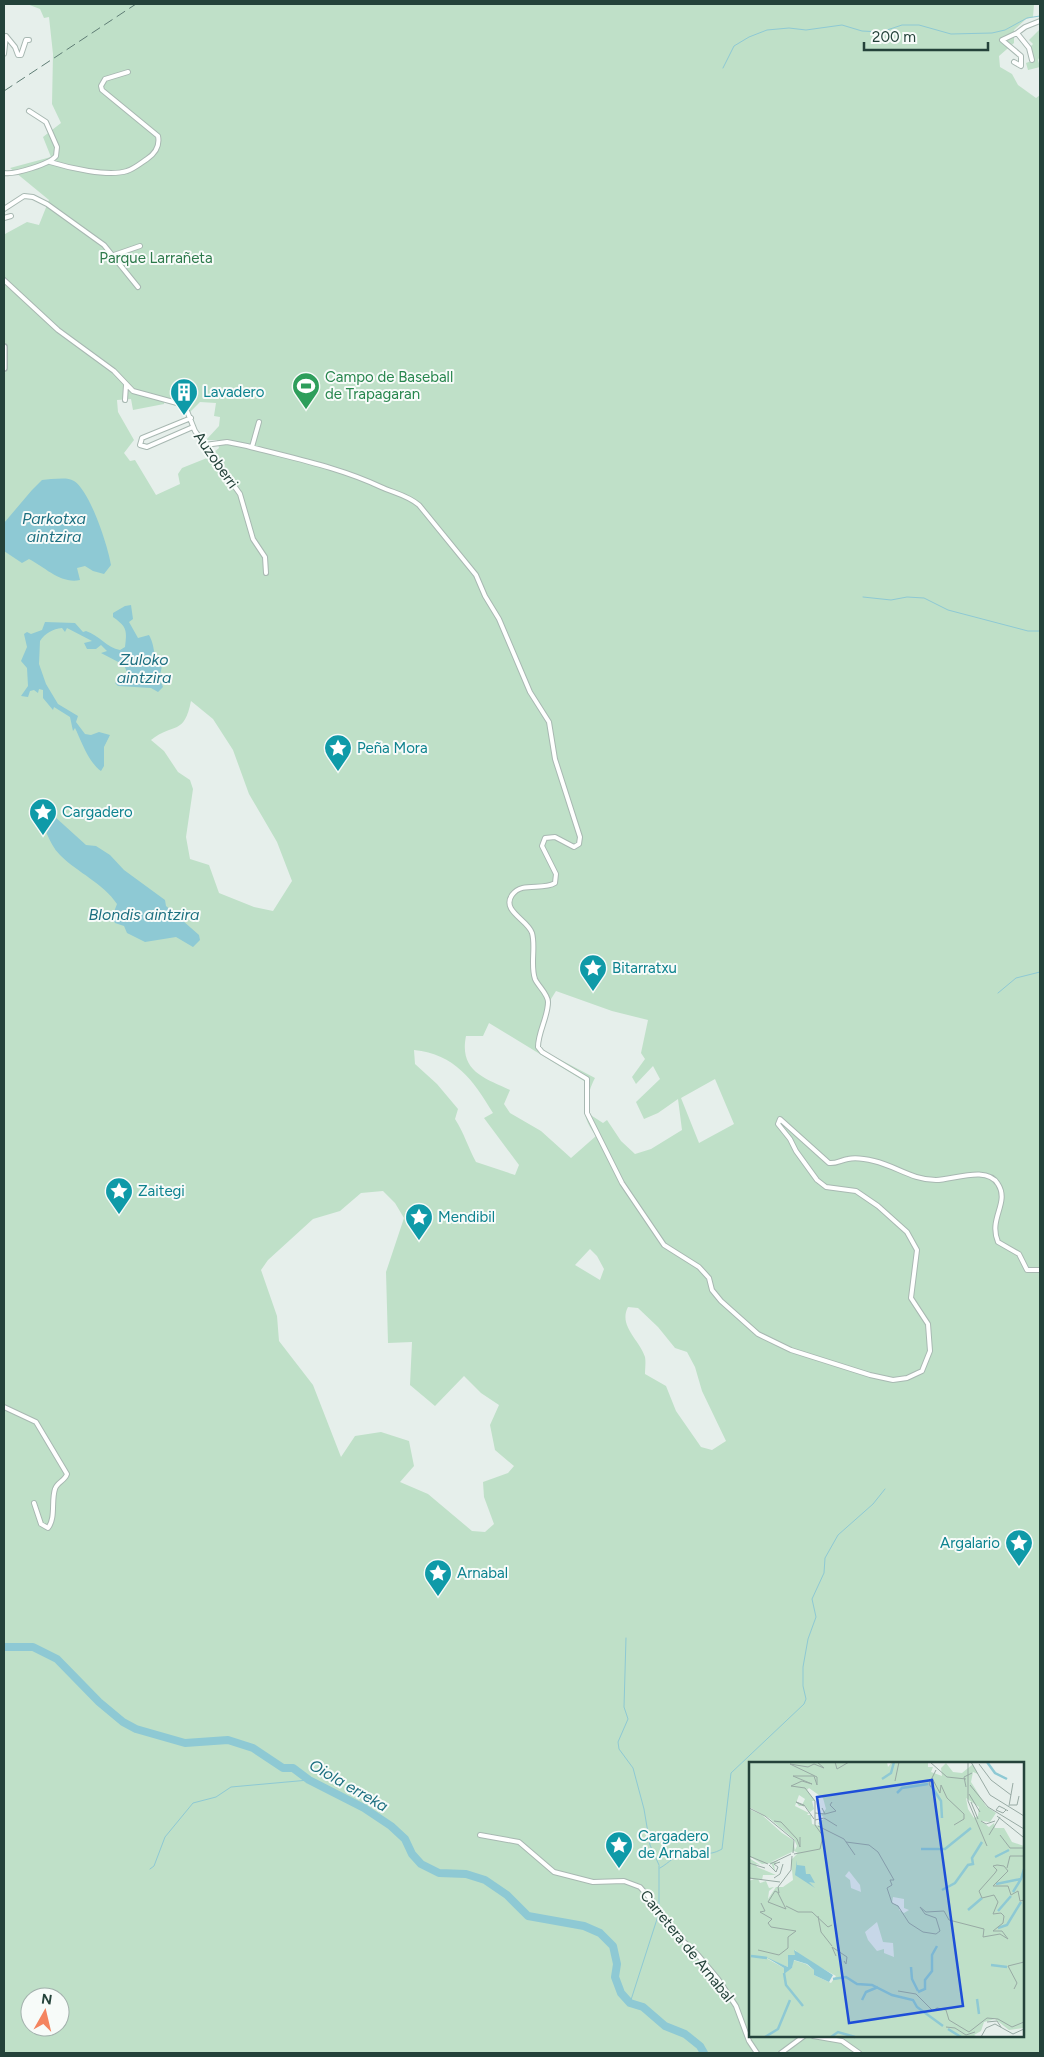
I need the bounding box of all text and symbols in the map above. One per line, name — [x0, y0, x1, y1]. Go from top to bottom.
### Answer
scale bar — [864, 20, 988, 52]
text: 200 m — [872, 28, 916, 46]
park label: Parque Larrañeta — [99, 249, 213, 267]
place label: Campo de Baseball de Trapagaran — [325, 368, 453, 403]
sports icon: Campo de Baseball de Trapagaran — [291, 371, 321, 410]
building icon: Lavadero — [169, 377, 199, 416]
place label: Lavadero — [203, 383, 265, 401]
street label: Auzoberri — [190, 428, 242, 492]
water label: Parkotxa aintzira — [22, 509, 86, 546]
water label: Zuloko aintzira — [117, 650, 171, 687]
place icon: Peña Mora — [323, 733, 353, 772]
place label: Peña Mora — [357, 739, 428, 757]
place icon: Cargadero — [28, 797, 58, 836]
place label: Cargadero — [62, 803, 133, 821]
water label: Blondis aintzira — [89, 905, 199, 924]
place icon: Bitarratxu — [578, 953, 608, 992]
place label: Bitarratxu — [612, 959, 677, 977]
place icon: Zaitegi — [104, 1176, 134, 1215]
place label: Zaitegi — [138, 1182, 185, 1200]
place icon: Mendibil — [404, 1202, 434, 1241]
place label: Mendibil — [438, 1208, 495, 1226]
place icon: Argalario — [1004, 1528, 1034, 1567]
place label: Argalario — [940, 1534, 1000, 1552]
place icon: Arnabal — [423, 1558, 453, 1597]
place label: Arnabal — [457, 1564, 508, 1582]
water label: Oiola erreka — [306, 1755, 391, 1816]
inset map — [749, 1762, 1024, 2037]
place label: Cargadero de Arnabal — [638, 1827, 710, 1862]
place icon: Cargadero de Arnabal — [604, 1830, 634, 1869]
street label: Carretera de Arnabal — [636, 1886, 738, 2006]
north arrow — [20, 1987, 70, 2037]
text: N — [40, 1990, 53, 2009]

